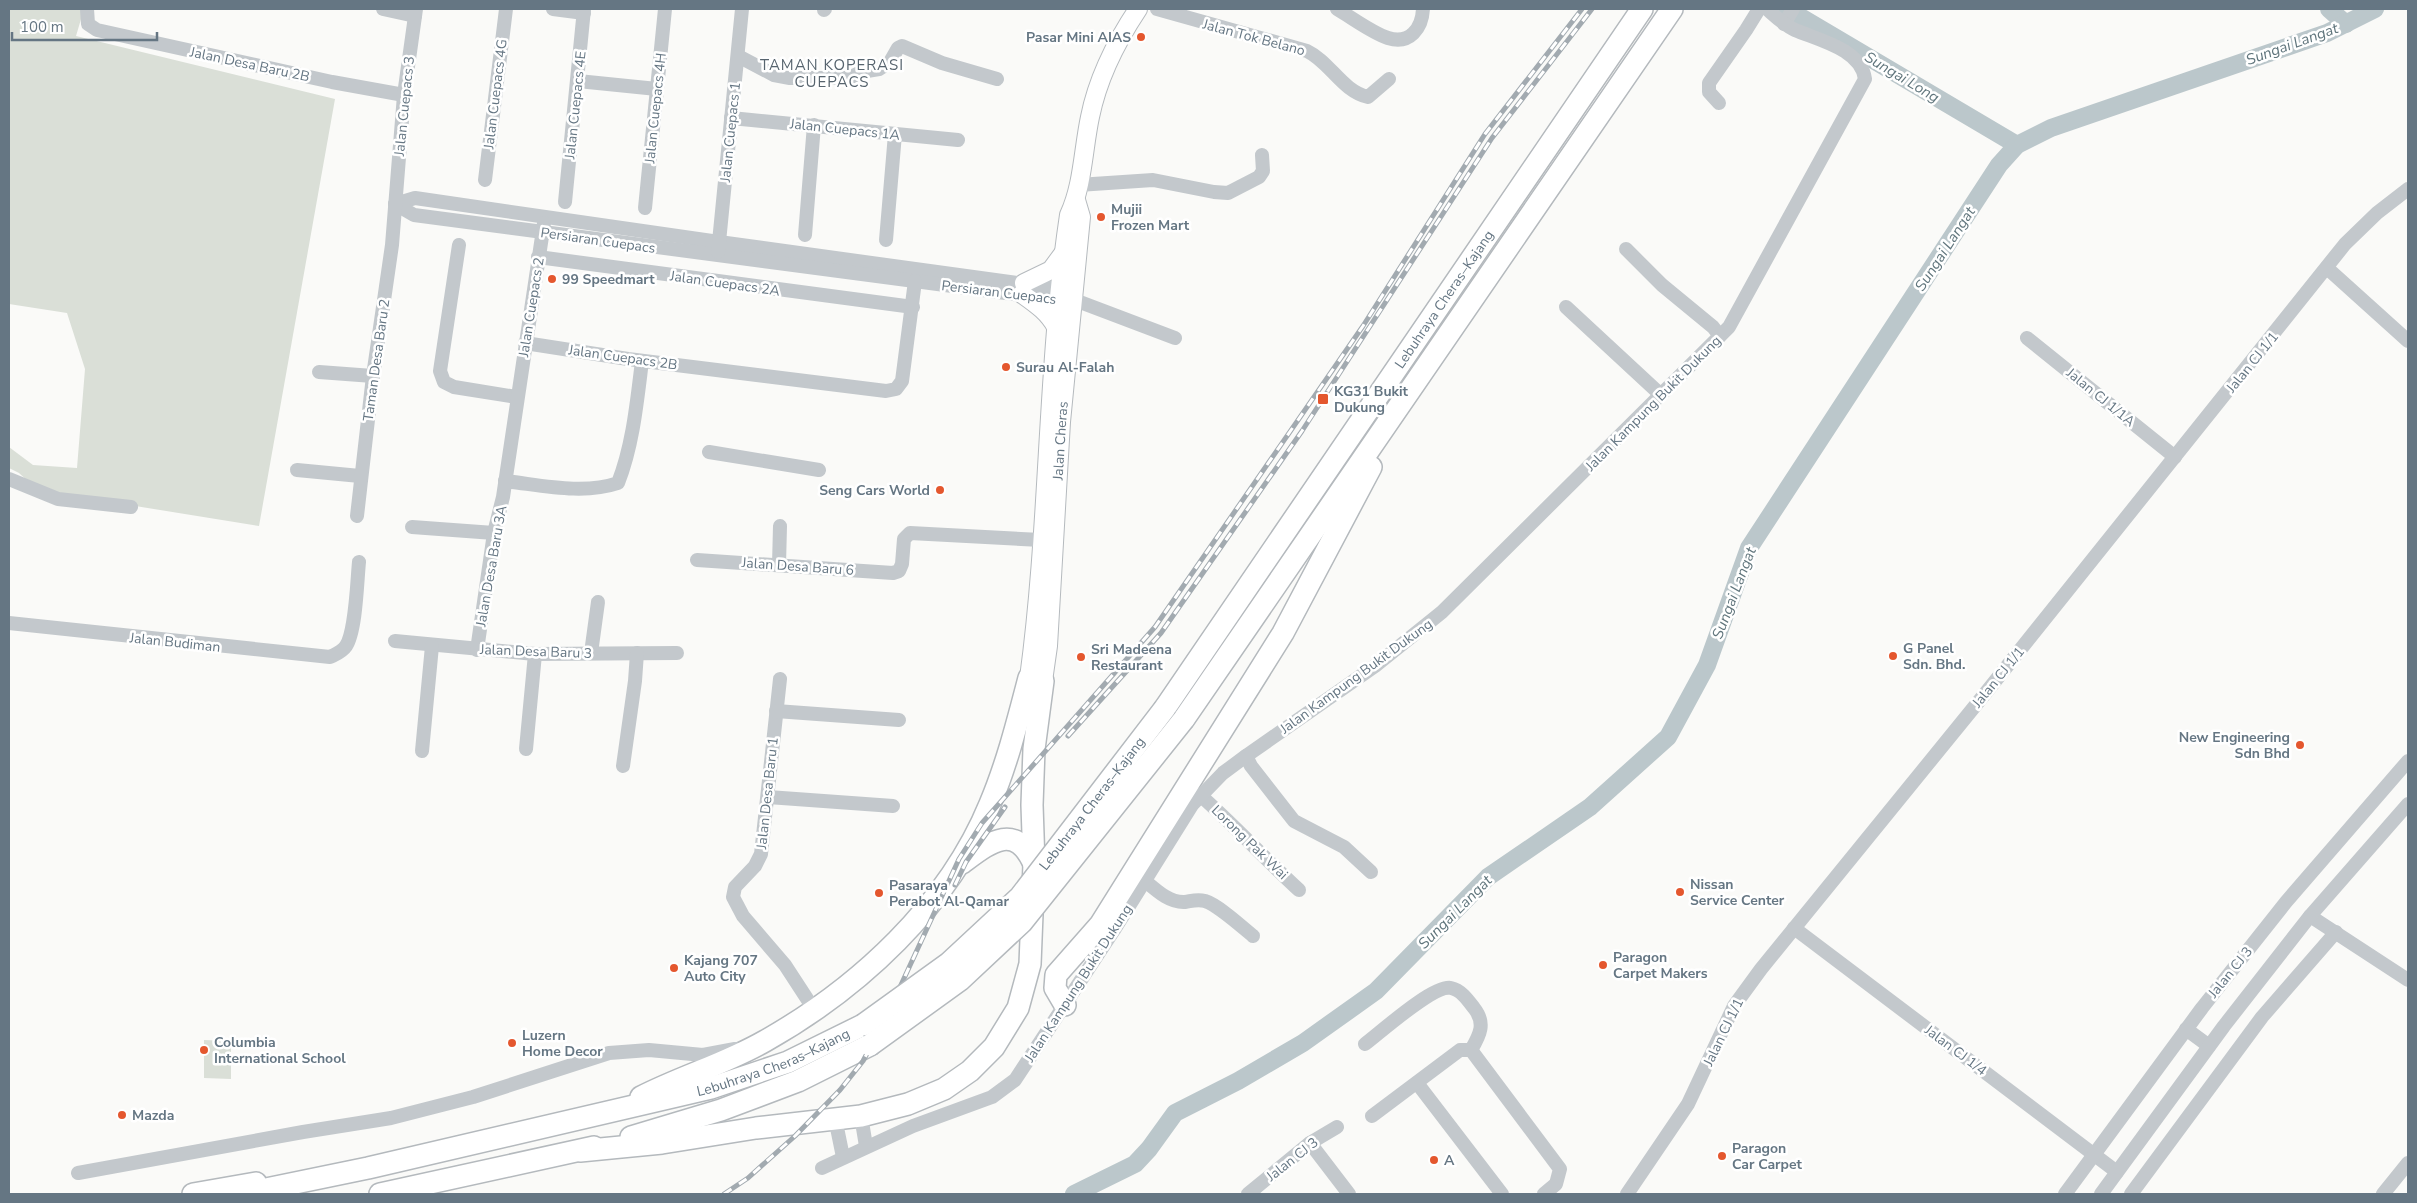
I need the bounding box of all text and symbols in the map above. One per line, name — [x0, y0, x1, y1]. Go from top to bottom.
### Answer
scale bar — [12, 10, 158, 42]
street label: Jalan Tok Belano — [1200, 14, 1307, 60]
text: 100 m — [20, 17, 64, 37]
water label: Sungai Langat — [2243, 18, 2342, 70]
place label: Pasar Mini AIAS — [1026, 28, 1131, 47]
marker: Pasar Mini AIAS — [1135, 31, 1147, 43]
street label: Jalan Cuepacs 4G — [479, 38, 512, 151]
street label: Jalan Desa Baru 2B — [187, 42, 311, 86]
water label: Sungai Long — [1861, 47, 1943, 107]
street label: Jalan Cuepacs 4E — [560, 50, 591, 161]
street label: Jalan Cuepacs 4H — [640, 52, 671, 165]
street label: Jalan Cuepacs 3 — [390, 55, 419, 158]
district label: TAMAN KOPERASI CUEPACS — [760, 55, 904, 92]
street label: Jalan Cuepacs 1 — [716, 81, 745, 184]
street label: Jalan Cuepacs 1A — [788, 114, 901, 145]
place label: Mujii Frozen Mart — [1111, 200, 1190, 235]
water label: Sungai Langat — [1910, 202, 1980, 295]
marker: Mujii Frozen Mart — [1095, 211, 1107, 223]
street label: Persiaran Cuepacs — [539, 223, 657, 258]
street label: Lebuhraya Cheras–Kajang — [1391, 227, 1498, 372]
street label: Jalan Cuepacs 2 — [514, 256, 549, 359]
street label: Jalan Cuepacs 2A — [668, 266, 781, 301]
place label: 99 Speedmart — [562, 270, 655, 289]
marker: 99 Speedmart — [546, 273, 558, 285]
street label: Persiaran Cuepacs — [940, 276, 1058, 309]
street label: Taman Desa Baru 2 — [359, 298, 394, 422]
street label: Jalan CJ 1/1 — [2221, 328, 2283, 398]
street label: Jalan Kampung Bukit Dukung — [1581, 331, 1725, 476]
street label: Jalan Cuepacs 2B — [566, 340, 679, 375]
place label: Surau Al-Falah — [1016, 358, 1114, 377]
marker: Surau Al-Falah — [1000, 361, 1012, 373]
street label: Jalan CJ 1/1A — [2061, 363, 2139, 431]
place label: KG31 Bukit Dukung — [1334, 382, 1409, 417]
marker: KG31 Bukit Dukung — [1316, 392, 1330, 406]
street label: Jalan Cheras — [1049, 400, 1073, 482]
place label: Seng Cars World — [819, 481, 930, 500]
marker: Seng Cars World — [934, 484, 946, 496]
street label: Jalan Desa Baru 3A — [471, 504, 511, 629]
water label: Sungai Langat — [1707, 544, 1761, 642]
street label: Jalan Desa Baru 6 — [740, 553, 855, 580]
street label: Jalan Kampung Bukit Dukung — [1275, 615, 1436, 739]
street label: Jalan Budiman — [128, 628, 221, 657]
place label: G Panel Sdn. Bhd. — [1903, 639, 1965, 674]
street label: Jalan Desa Baru 3 — [478, 640, 592, 663]
place label: Sri Madeena Restaurant — [1091, 640, 1172, 675]
street label: Jalan CJ 1/1 — [1967, 643, 2029, 713]
marker: G Panel Sdn. Bhd. — [1887, 650, 1899, 662]
marker: Sri Madeena Restaurant — [1075, 651, 1087, 663]
place label: New Engineering Sdn Bhd — [2179, 728, 2290, 763]
street label: Lebuhraya Cheras–Kajang — [1035, 733, 1150, 874]
street label: Jalan Desa Baru 1 — [752, 736, 783, 851]
marker: New Engineering Sdn Bhd — [2294, 739, 2306, 751]
street label: Lorong Pak Wai — [1207, 801, 1292, 884]
water label: Sungai Langat — [1414, 870, 1497, 953]
place label: Nissan Service Center — [1690, 875, 1785, 910]
place label: Pasaraya Perabot Al-Qamar — [889, 876, 1009, 911]
marker: Nissan Service Center — [1674, 886, 1686, 898]
marker: Pasaraya Perabot Al-Qamar — [873, 887, 885, 899]
street label: Jalan Kampung Bukit Dukung — [1020, 901, 1137, 1067]
street label: Jalan CJ 3 — [2203, 943, 2257, 1003]
place label: Paragon Carpet Makers — [1613, 948, 1708, 983]
place label: Kajang 707 Auto City — [684, 951, 758, 986]
marker: Paragon Carpet Makers — [1597, 959, 1609, 971]
marker: Kajang 707 Auto City — [668, 962, 680, 974]
street label: Jalan CJ 1/1 — [1698, 995, 1748, 1070]
street label: Jalan CJ 1/4 — [1920, 1020, 1991, 1080]
street label: Lebuhraya Cheras–Kajang — [695, 1024, 853, 1101]
place label: Luzern Home Decor — [522, 1026, 603, 1061]
place label: Columbia International School — [214, 1033, 346, 1068]
marker: Luzern Home Decor — [506, 1037, 518, 1049]
marker: Columbia International School — [198, 1044, 210, 1056]
place label: Mazda — [132, 1106, 174, 1125]
marker: Mazda — [116, 1109, 128, 1121]
street label: Jalan CJ 3 — [1262, 1133, 1322, 1186]
place label: Paragon Car Carpet — [1732, 1139, 1803, 1174]
marker: Paragon Car Carpet — [1716, 1150, 1728, 1162]
place label: A — [1444, 1151, 1455, 1170]
marker: A — [1428, 1154, 1440, 1166]

